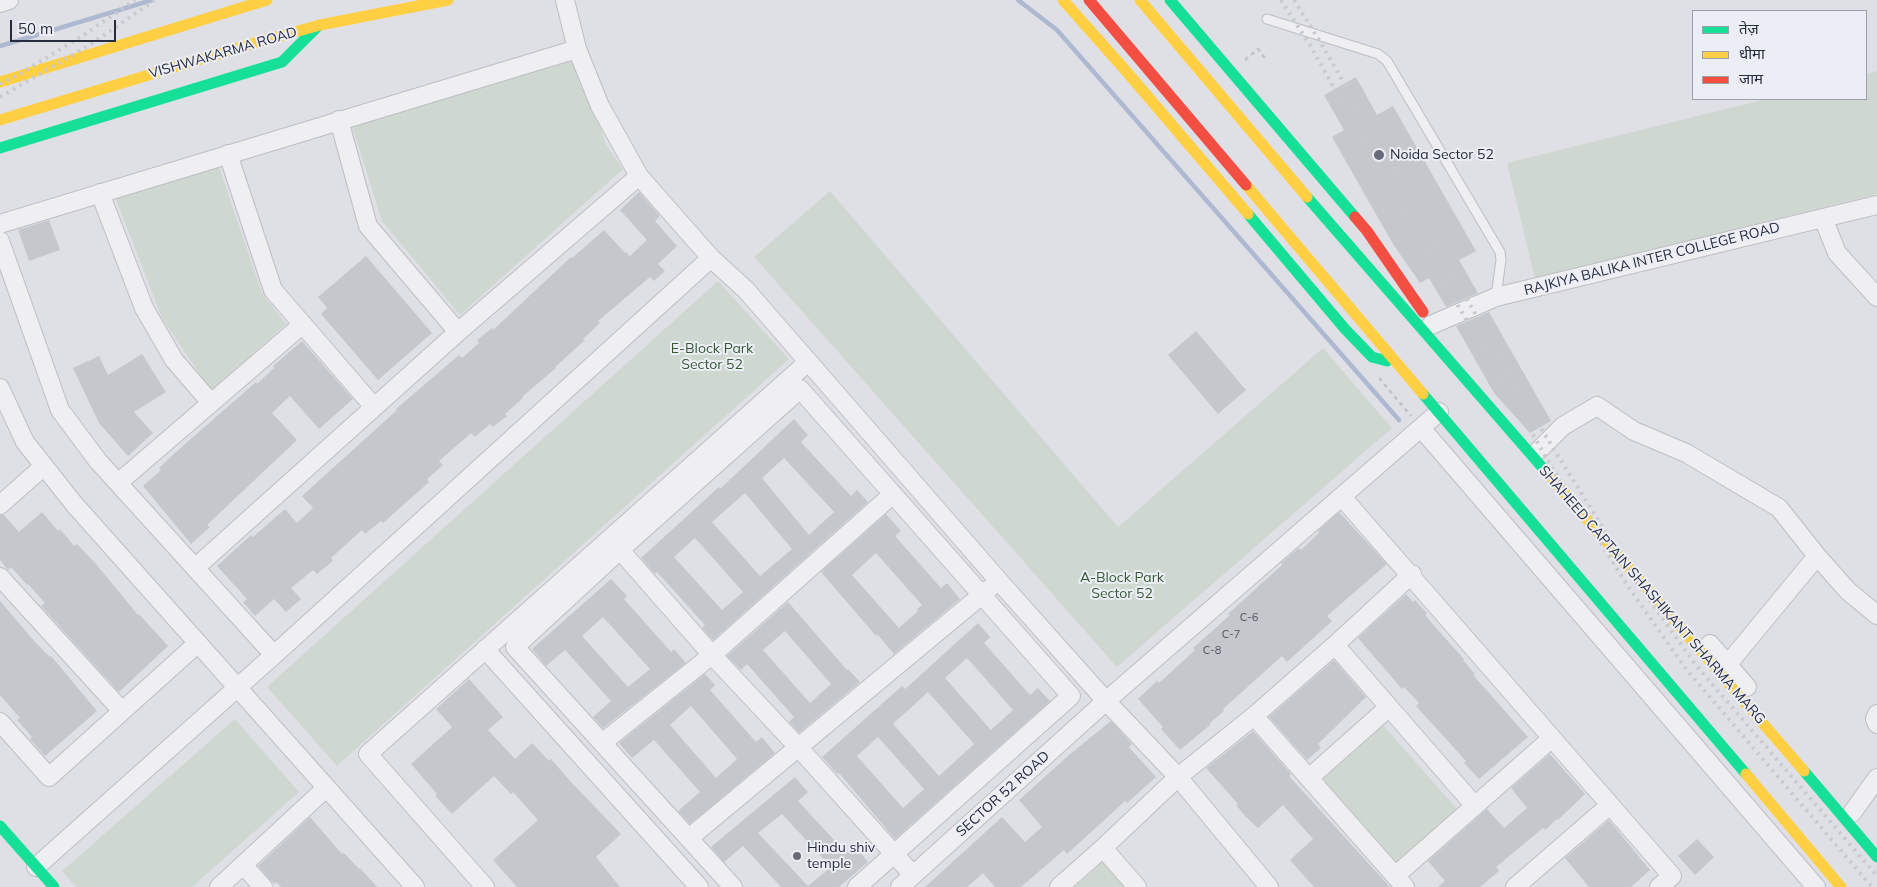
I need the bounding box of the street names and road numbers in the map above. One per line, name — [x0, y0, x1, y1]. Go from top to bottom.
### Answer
street label: VISHWAKARMA ROAD — [147, 24, 299, 82]
street label: RAJKIYA BALIKA INTER COLLEGE ROAD — [1522, 219, 1782, 299]
street label: SHAHEED CAPTAIN SHASHIKANT SHARMA MARG — [1535, 463, 1769, 727]
street label: SECTOR 52 ROAD — [953, 748, 1053, 840]

